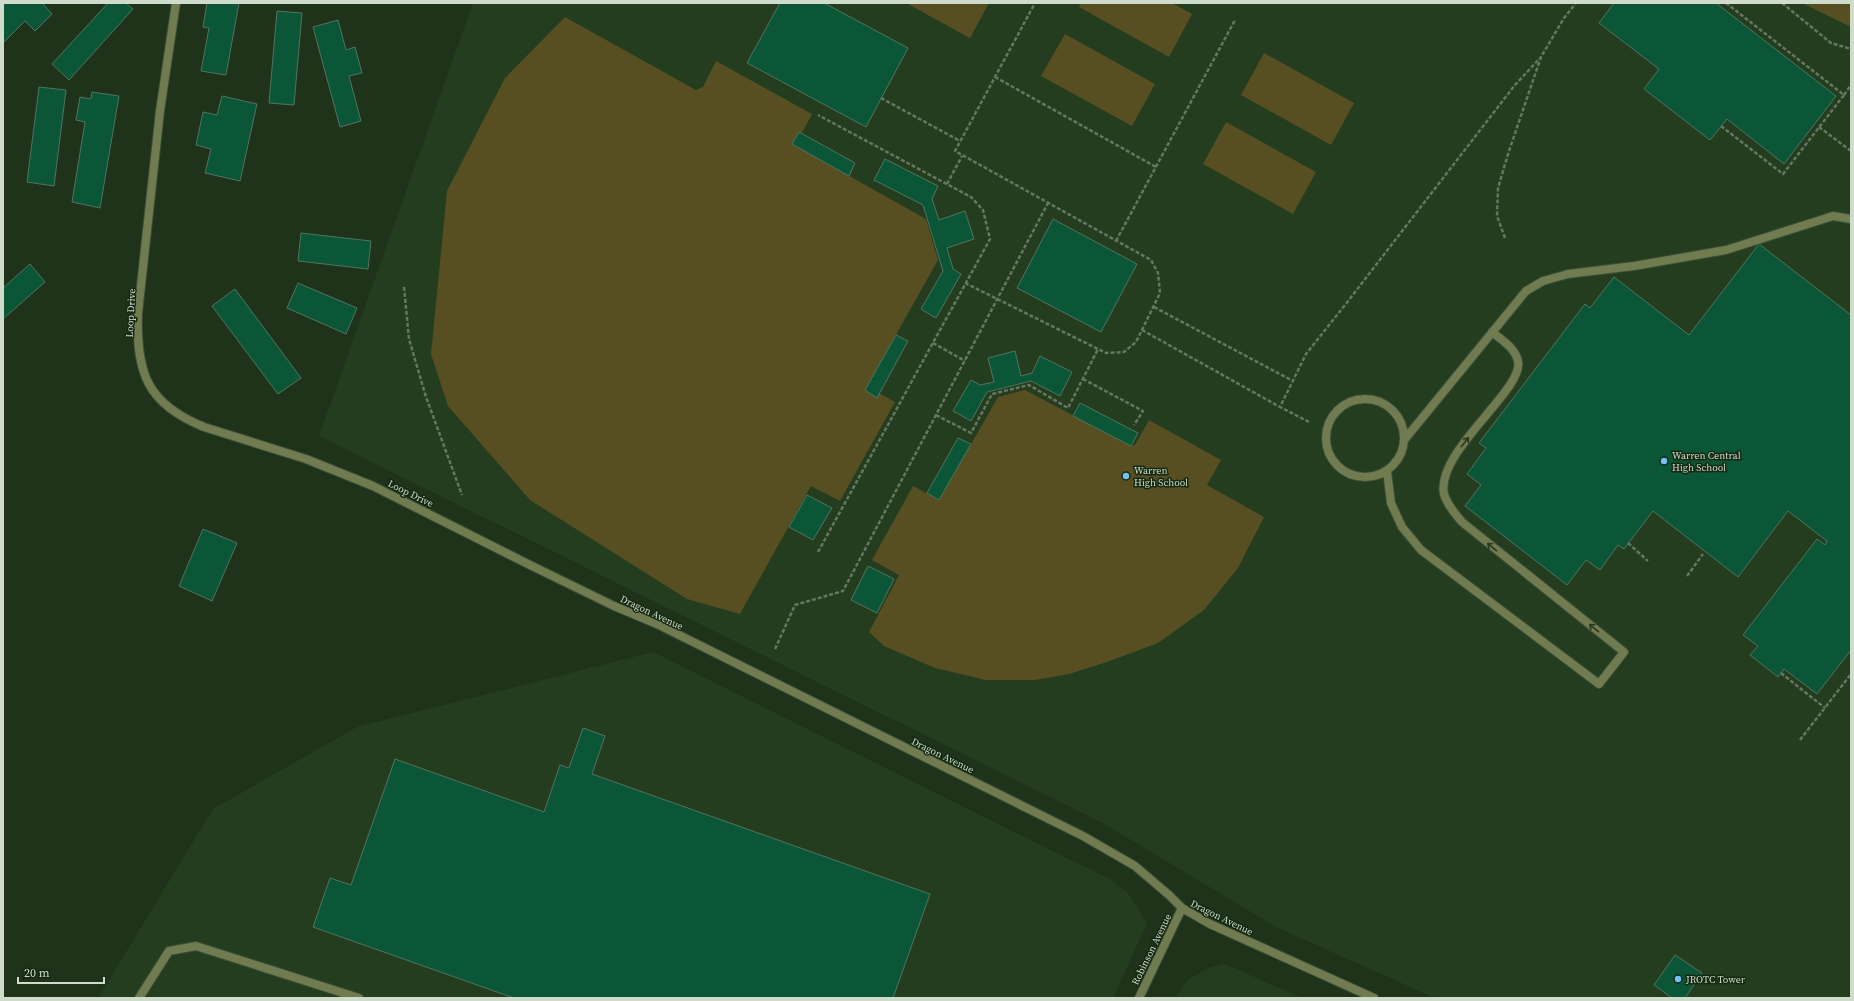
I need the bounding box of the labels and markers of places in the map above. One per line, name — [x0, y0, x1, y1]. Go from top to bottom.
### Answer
place label: Warren Central High School — [1672, 449, 1741, 474]
marker: Warren Central High School — [1659, 456, 1669, 466]
place label: Warren High School — [1134, 464, 1188, 489]
marker: Warren High School — [1121, 471, 1131, 481]
place label: JROTC Tower — [1685, 973, 1746, 986]
marker: JROTC Tower — [1673, 974, 1683, 984]

